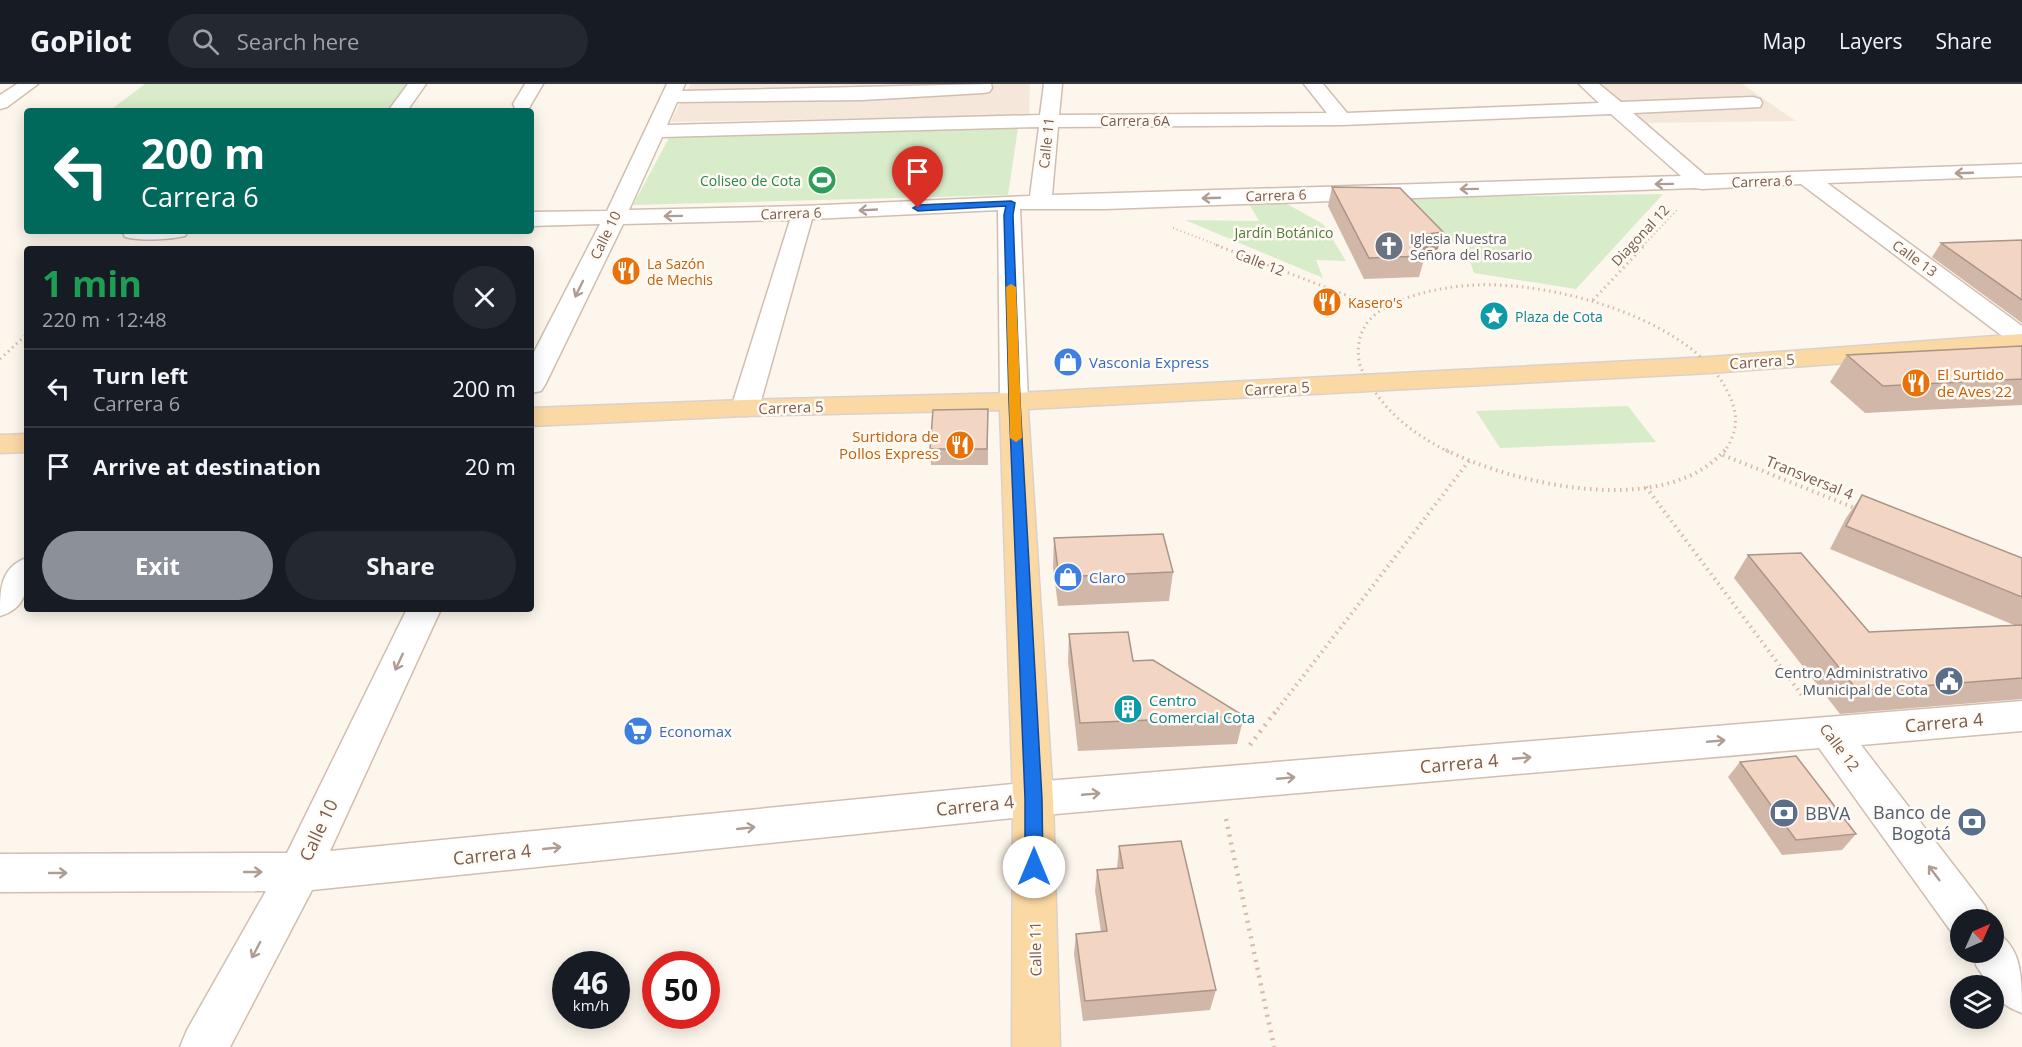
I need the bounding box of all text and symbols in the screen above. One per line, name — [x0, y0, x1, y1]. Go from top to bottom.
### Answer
search box — [168, 14, 588, 68]
text: GoPilot — [30, 22, 132, 60]
icon: search — [189, 25, 222, 58]
text: Search here — [237, 26, 359, 56]
text: Map — [1763, 27, 1806, 55]
text: Layers — [1839, 27, 1903, 55]
text: Share — [1936, 27, 1992, 55]
street label: Carrera 6A — [1100, 111, 1170, 130]
street label: Calle 11 — [1034, 117, 1058, 169]
text: 200 m — [141, 124, 265, 181]
icon: left — [42, 132, 120, 210]
pin — [892, 146, 943, 208]
icon: arrive — [901, 155, 934, 188]
sports icon: Coliseo de Cota — [806, 164, 838, 196]
one-way arrow — [1954, 167, 1974, 178]
street label: Carrera 6 — [1731, 170, 1793, 192]
place label: Coliseo de Cota — [700, 171, 801, 190]
text: Carrera 6 — [141, 178, 259, 215]
one-way arrow — [1654, 178, 1674, 190]
one-way arrow — [1459, 183, 1479, 195]
street label: Carrera 6 — [1245, 184, 1307, 206]
one-way arrow — [1201, 192, 1221, 204]
street label: Diagonal 12 — [1607, 200, 1673, 270]
street label: Carrera 6 — [760, 202, 822, 224]
one-way arrow — [859, 205, 879, 216]
street label: Calle 10 — [585, 208, 625, 262]
one-way arrow — [664, 210, 684, 221]
park label: Jardín Botánico — [1232, 223, 1334, 242]
place label: Iglesia Nuestra Señora del Rosario — [1410, 229, 1532, 264]
church icon: Iglesia Nuestra Señora del Rosario — [1373, 230, 1405, 262]
street label: Calle 13 — [1889, 235, 1941, 281]
street label: Calle 12 — [1233, 244, 1287, 280]
place label: La Sazón de Mechis — [647, 254, 713, 289]
restaurant icon: La Sazón de Mechis — [610, 255, 642, 287]
text: 1 min — [42, 259, 142, 308]
button: close — [453, 266, 516, 329]
one-way arrow — [573, 279, 584, 297]
restaurant icon: Kasero's — [1311, 286, 1343, 318]
place label: Kasero's — [1348, 293, 1403, 312]
place icon: Plaza de Cota — [1478, 300, 1510, 332]
text: 220 m · 12:48 — [42, 306, 167, 333]
place label: Plaza de Cota — [1515, 307, 1603, 326]
shop icon: Vasconia Express — [1052, 346, 1084, 378]
street label: Carrera 5 — [1729, 349, 1795, 373]
place label: Vasconia Express — [1089, 352, 1209, 372]
text: Turn left — [93, 360, 188, 390]
place label: El Surtido de Aves 22 — [1937, 364, 2012, 401]
restaurant icon: El Surtido de Aves 22 — [1900, 367, 1932, 399]
icon: left — [42, 372, 75, 405]
text: 200 m — [452, 373, 516, 403]
street label: Carrera 5 — [1244, 376, 1310, 400]
text: Carrera 6 — [93, 390, 180, 417]
street label: Carrera 5 — [758, 396, 824, 418]
place label: Surtidora de Pollos Express — [839, 426, 939, 463]
restaurant icon: Surtidora de Pollos Express — [944, 429, 976, 461]
icon: arrive — [42, 450, 75, 483]
street label: Transversal 4 — [1763, 450, 1857, 504]
text: Arrive at destination — [93, 451, 321, 481]
text: 20 m — [465, 451, 516, 481]
button: Exit — [42, 531, 273, 600]
button: Share — [285, 531, 516, 600]
shop icon: Claro — [1052, 561, 1084, 593]
place label: Claro — [1089, 567, 1126, 587]
one-way arrow — [392, 652, 404, 670]
place label: Centro Administrativo Municipal de Cota — [1775, 662, 1928, 699]
public building icon: Centro Administrativo Municipal de Cota — [1933, 665, 1965, 697]
place label: Centro Comercial Cota — [1149, 690, 1255, 727]
building icon: Centro Comercial Cota — [1112, 693, 1144, 725]
street label: Carrera 4 — [1904, 707, 1984, 737]
supermarket icon: Economax — [622, 715, 654, 747]
street label: Calle 12 — [1816, 719, 1864, 775]
place label: Economax — [659, 721, 732, 741]
one-way arrow — [1706, 736, 1726, 747]
street label: Carrera 4 — [1419, 748, 1499, 778]
one-way arrow — [1512, 752, 1531, 763]
one-way arrow — [1275, 772, 1295, 783]
one-way arrow — [1081, 788, 1101, 799]
street label: Carrera 4 — [935, 789, 1015, 821]
street label: Calle 10 — [293, 795, 343, 865]
bank icon: BBVA — [1768, 797, 1800, 829]
place label: Banco de Bogotá — [1873, 800, 1951, 845]
place label: BBVA — [1805, 801, 1851, 825]
bank icon: Banco de Bogotá — [1956, 806, 1988, 838]
one-way arrow — [736, 822, 756, 833]
position arrow — [1002, 835, 1066, 899]
street label: Carrera 4 — [452, 838, 532, 870]
one-way arrow — [542, 842, 562, 853]
one-way arrow — [1928, 865, 1940, 881]
one-way arrow — [243, 866, 263, 878]
one-way arrow — [48, 867, 68, 879]
north arrow — [1950, 909, 2004, 963]
map controls — [1950, 909, 2004, 1029]
street label: Calle 11 — [1025, 921, 1045, 977]
one-way arrow — [250, 940, 261, 958]
speed limit sign: 50 — [642, 951, 720, 1029]
text: 46 — [574, 962, 608, 1003]
button: layers — [1950, 975, 2004, 1029]
text: km/h — [573, 995, 609, 1015]

